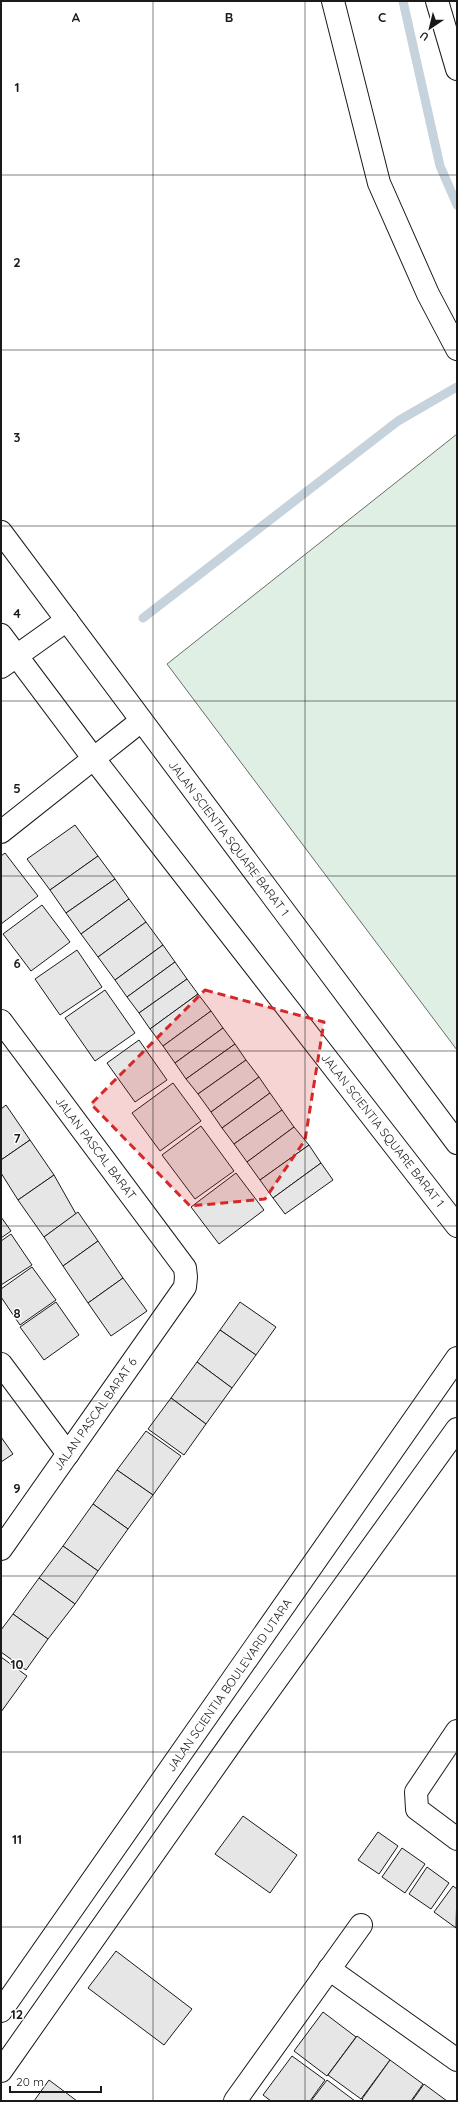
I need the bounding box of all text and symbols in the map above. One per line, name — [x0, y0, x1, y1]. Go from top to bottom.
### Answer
north arrow — [410, 8, 450, 48]
text: A — [72, 9, 81, 25]
text: B — [225, 9, 233, 25]
text: C — [378, 9, 386, 25]
text: U — [417, 28, 431, 44]
text: 1 — [14, 79, 20, 95]
text: 2 — [13, 254, 21, 270]
text: 3 — [14, 429, 21, 445]
text: 4 — [13, 605, 21, 621]
street label: JALAN SCIENTIA SQUARE BARAT 1 — [165, 757, 293, 919]
text: 5 — [13, 780, 21, 796]
text: 6 — [13, 955, 21, 971]
street label: JALAN SCIENTIA SQUARE BARAT 1 — [318, 1050, 448, 1210]
street label: JALAN PASCAL BARAT — [52, 1094, 140, 1202]
text: 7 — [13, 1130, 21, 1146]
text: 8 — [13, 1305, 21, 1321]
street label: JALAN PASCAL BARAT 6 — [50, 1354, 140, 1474]
text: 9 — [13, 1480, 21, 1496]
street label: JALAN SCIENTIA BOULEVARD UTARA — [163, 1595, 295, 1774]
text: 10 — [10, 1656, 24, 1672]
text: 11 — [12, 1831, 22, 1847]
text: 12 — [11, 2006, 23, 2022]
scale bar — [10, 2068, 101, 2094]
text: 20 m — [16, 2074, 44, 2089]

